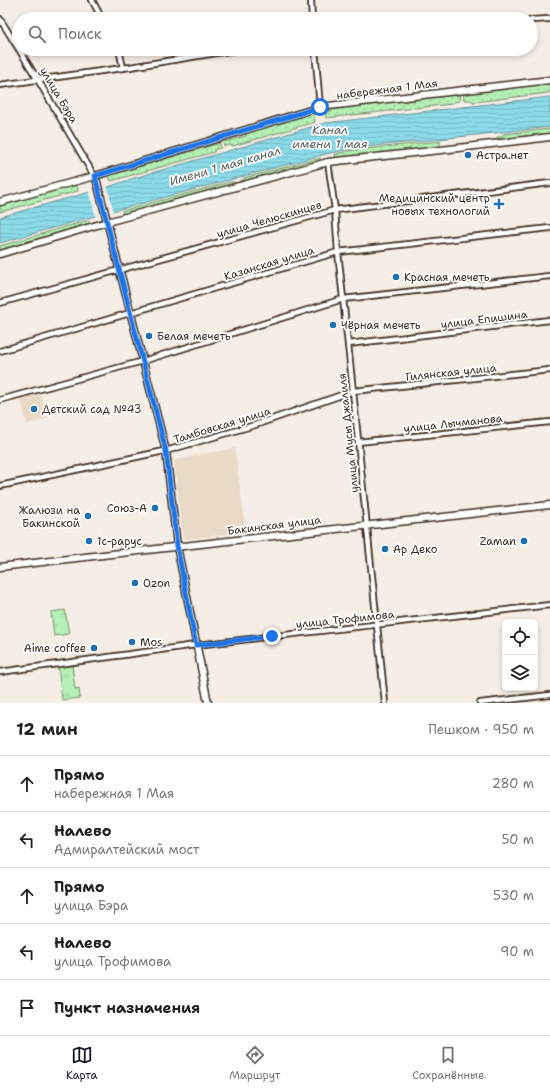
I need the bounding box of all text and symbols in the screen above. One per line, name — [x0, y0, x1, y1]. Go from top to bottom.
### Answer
search box — [12, 12, 538, 56]
icon: search — [26, 23, 48, 45]
text: Поиск — [58, 24, 102, 44]
street label: улица Бэра — [36, 64, 81, 126]
street label: набережная 1 Мая — [336, 76, 438, 103]
route start — [311, 98, 329, 116]
water label: Канал имени 1 мая — [292, 122, 368, 152]
water label: Имени 1 мая канал — [167, 142, 283, 190]
place label: Астра.нет — [476, 148, 529, 163]
marker: Астра.нет — [463, 150, 473, 160]
place label: Медицинский центр новых технологий — [379, 191, 490, 219]
street label: улица Челюскинцев — [215, 197, 324, 242]
marker: Медицинский центр новых технологий — [493, 198, 505, 210]
street label: Казанская улица — [222, 243, 316, 284]
place label: Красная мечеть — [404, 270, 490, 285]
marker: Красная мечеть — [391, 272, 401, 282]
street label: улица Епишина — [440, 307, 528, 332]
place label: Чёрная мечеть — [341, 318, 421, 333]
marker: Чёрная мечеть — [328, 320, 338, 330]
place label: Белая мечеть — [157, 329, 231, 344]
marker: Белая мечеть — [144, 331, 154, 341]
street label: Гилянская улица — [405, 360, 497, 385]
street label: улица Мусы Джалиля — [335, 373, 362, 493]
place label: Детский сад №43 — [42, 402, 141, 417]
marker: Детский сад №43 — [29, 404, 39, 414]
street label: Тамбовская улица — [172, 404, 273, 447]
street label: улица Лычманова — [403, 411, 503, 436]
place label: Союз-А — [107, 501, 147, 516]
place label: Жалюзи на Бакинской — [19, 503, 80, 531]
marker: Союз-А — [150, 503, 160, 513]
marker: Жалюзи на Бакинской — [83, 511, 93, 521]
street label: Бакинская улица — [226, 512, 322, 539]
place label: 1с-рарус — [97, 534, 143, 549]
place label: Zaman — [480, 534, 516, 549]
marker: 1с-рарус — [84, 536, 94, 546]
marker: Zaman — [519, 536, 529, 546]
place label: Ар Деко — [393, 542, 438, 557]
marker: Ар Деко — [380, 544, 390, 554]
place label: Ozon — [143, 576, 171, 591]
marker: Ozon — [130, 578, 140, 588]
street label: улица Трофимова — [295, 607, 395, 632]
map controls — [502, 619, 538, 691]
button: locate — [502, 619, 538, 655]
route end — [263, 627, 281, 645]
place label: Mos — [140, 635, 162, 650]
marker: Mos — [127, 637, 137, 647]
place label: Aime coffee — [24, 641, 86, 656]
marker: Aime coffee — [89, 643, 99, 653]
button: layers — [502, 655, 538, 691]
text: 12 мин — [16, 718, 78, 740]
text: Пешком · 950 m — [428, 721, 534, 738]
text: Прямо — [54, 765, 104, 785]
icon: ahead — [16, 773, 38, 795]
text: 280 m — [492, 775, 534, 792]
text: набережная 1 Мая — [54, 785, 174, 802]
text: Налево — [54, 821, 112, 841]
icon: left — [16, 829, 38, 851]
text: 50 m — [501, 831, 534, 848]
text: Адмиралтейский мост — [54, 841, 199, 858]
text: Прямо — [54, 877, 104, 897]
icon: ahead — [16, 885, 38, 907]
text: 530 m — [493, 887, 534, 904]
text: улица Бэра — [54, 897, 128, 914]
text: Налево — [54, 933, 112, 953]
icon: left — [16, 941, 38, 963]
text: 90 m — [500, 943, 534, 960]
text: улица Трофимова — [54, 953, 171, 970]
icon: arrive — [16, 997, 38, 1019]
text: Пункт назначения — [54, 998, 200, 1018]
tab: Карта — [66, 1044, 97, 1083]
tab: Маршрут — [229, 1044, 280, 1083]
tab: Сохранённые — [412, 1044, 484, 1083]

